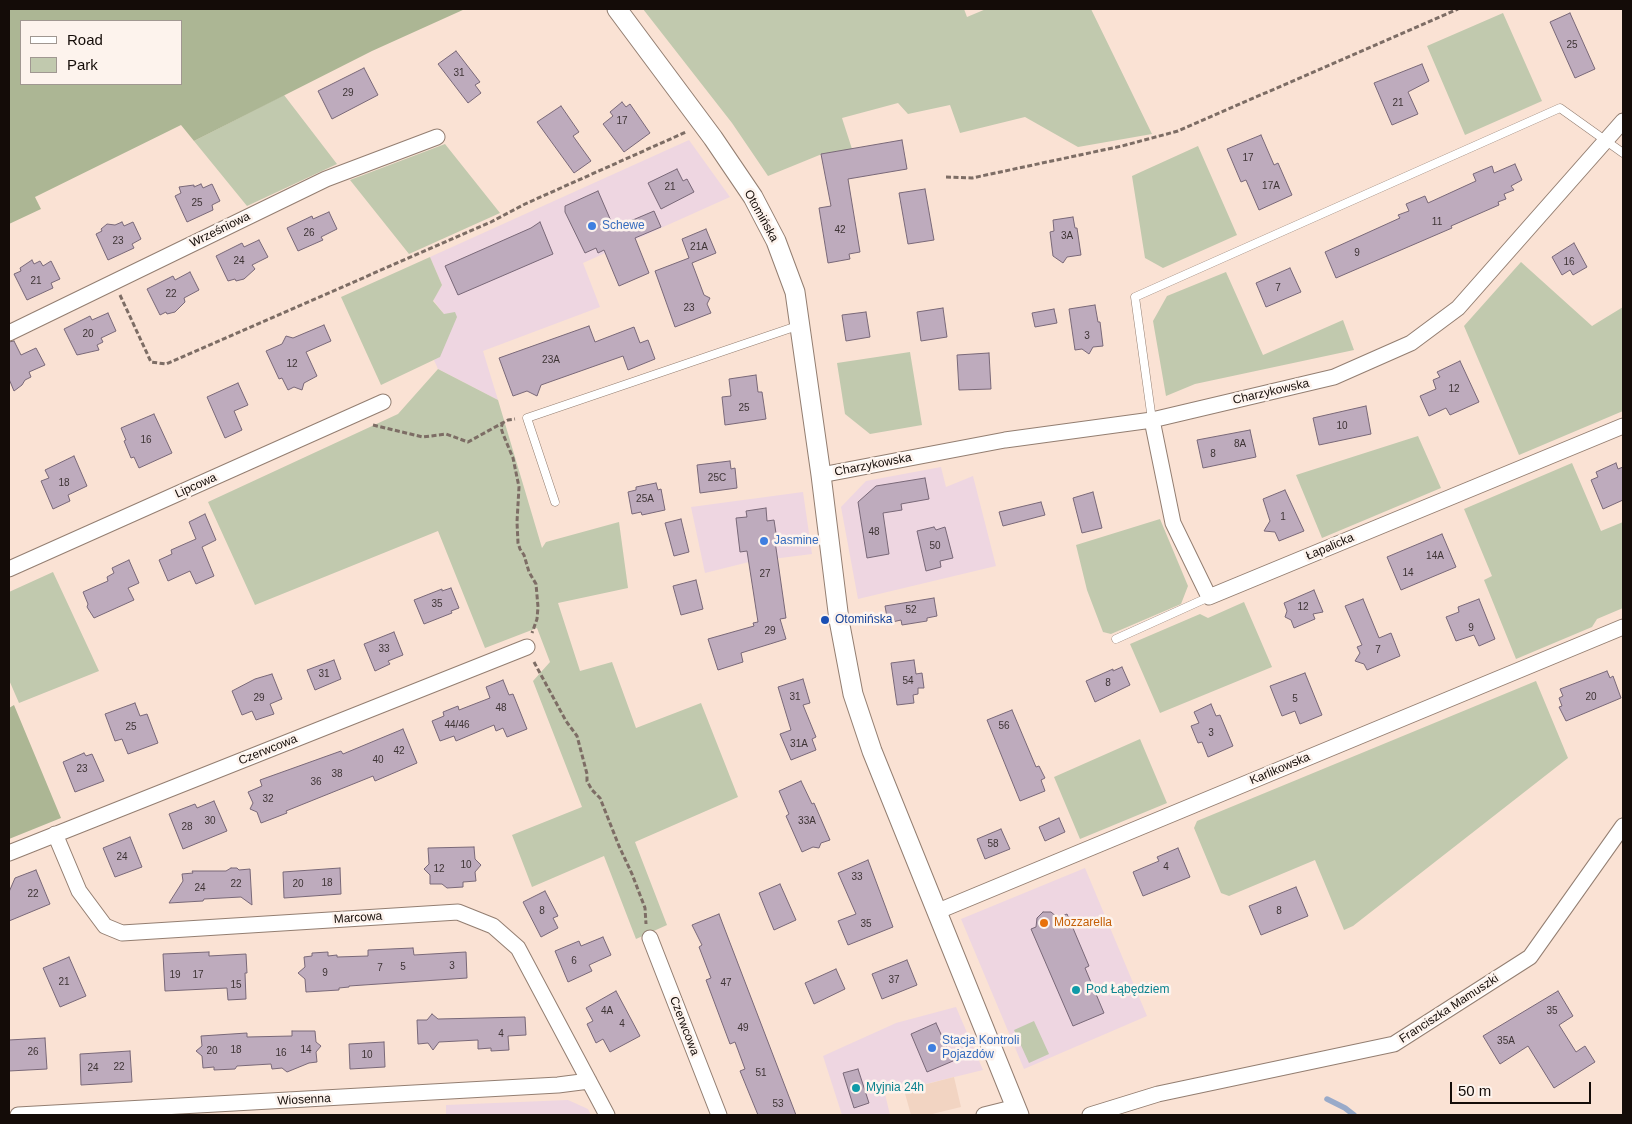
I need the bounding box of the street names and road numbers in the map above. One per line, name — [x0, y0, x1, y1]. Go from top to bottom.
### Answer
street label: Otomińska — [741, 187, 781, 245]
street label: Wrześniowa — [188, 209, 252, 251]
street label: Charzykowska — [1231, 376, 1311, 408]
street label: Charzykowska — [833, 450, 913, 480]
street label: Lipcowa — [173, 470, 219, 502]
street label: Łapalicka — [1304, 530, 1356, 564]
street label: Czerwcowa — [237, 732, 299, 768]
street label: Karlikowska — [1248, 750, 1312, 788]
street label: Marcowa — [333, 909, 383, 927]
street label: Franciszka Mamuszki — [1397, 972, 1501, 1046]
street label: Czerwcowa — [666, 994, 702, 1058]
street label: Wiosenna — [277, 1091, 331, 1109]

